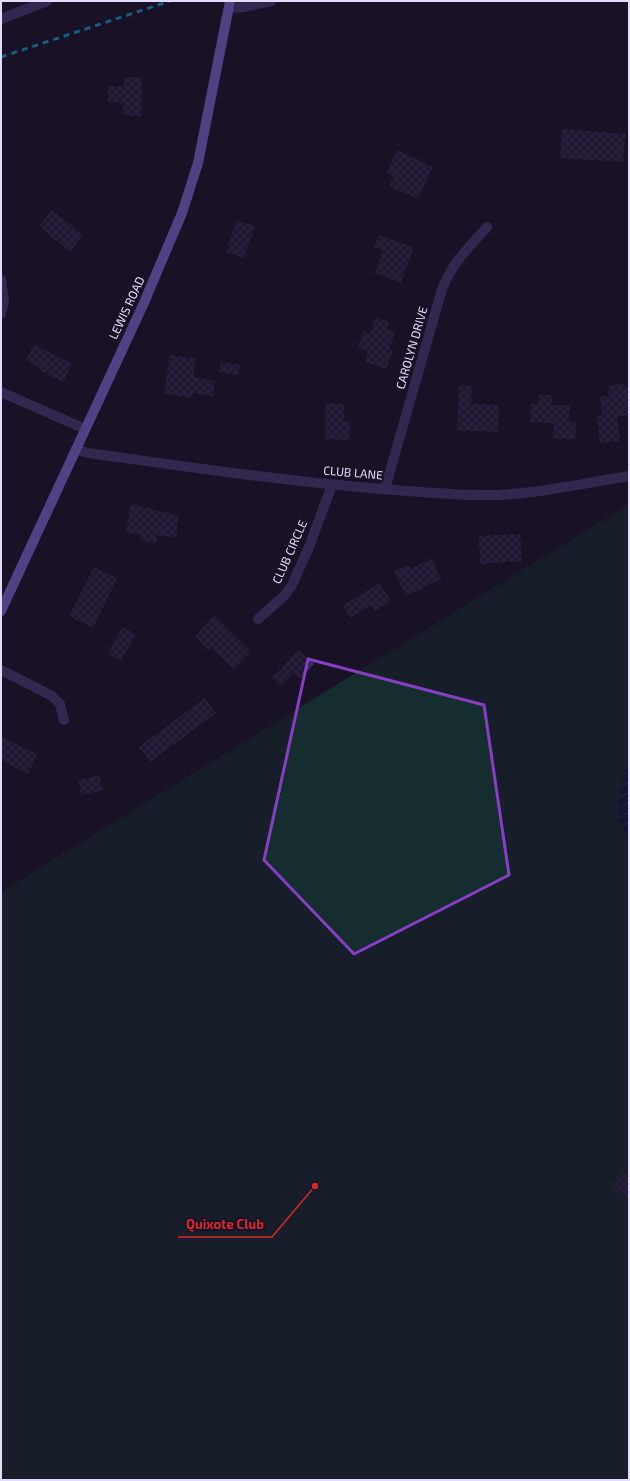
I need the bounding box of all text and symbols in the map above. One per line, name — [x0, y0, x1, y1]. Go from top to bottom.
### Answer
street label: LEWIS ROAD — [105, 274, 147, 341]
street label: CAROLYN DRIVE — [393, 305, 430, 391]
street label: CLUB LANE — [323, 462, 384, 482]
street label: CLUB CIRCLE — [269, 517, 309, 586]
callout: Quixote Club — [178, 1212, 272, 1237]
text: Quixote Club — [186, 1216, 264, 1233]

